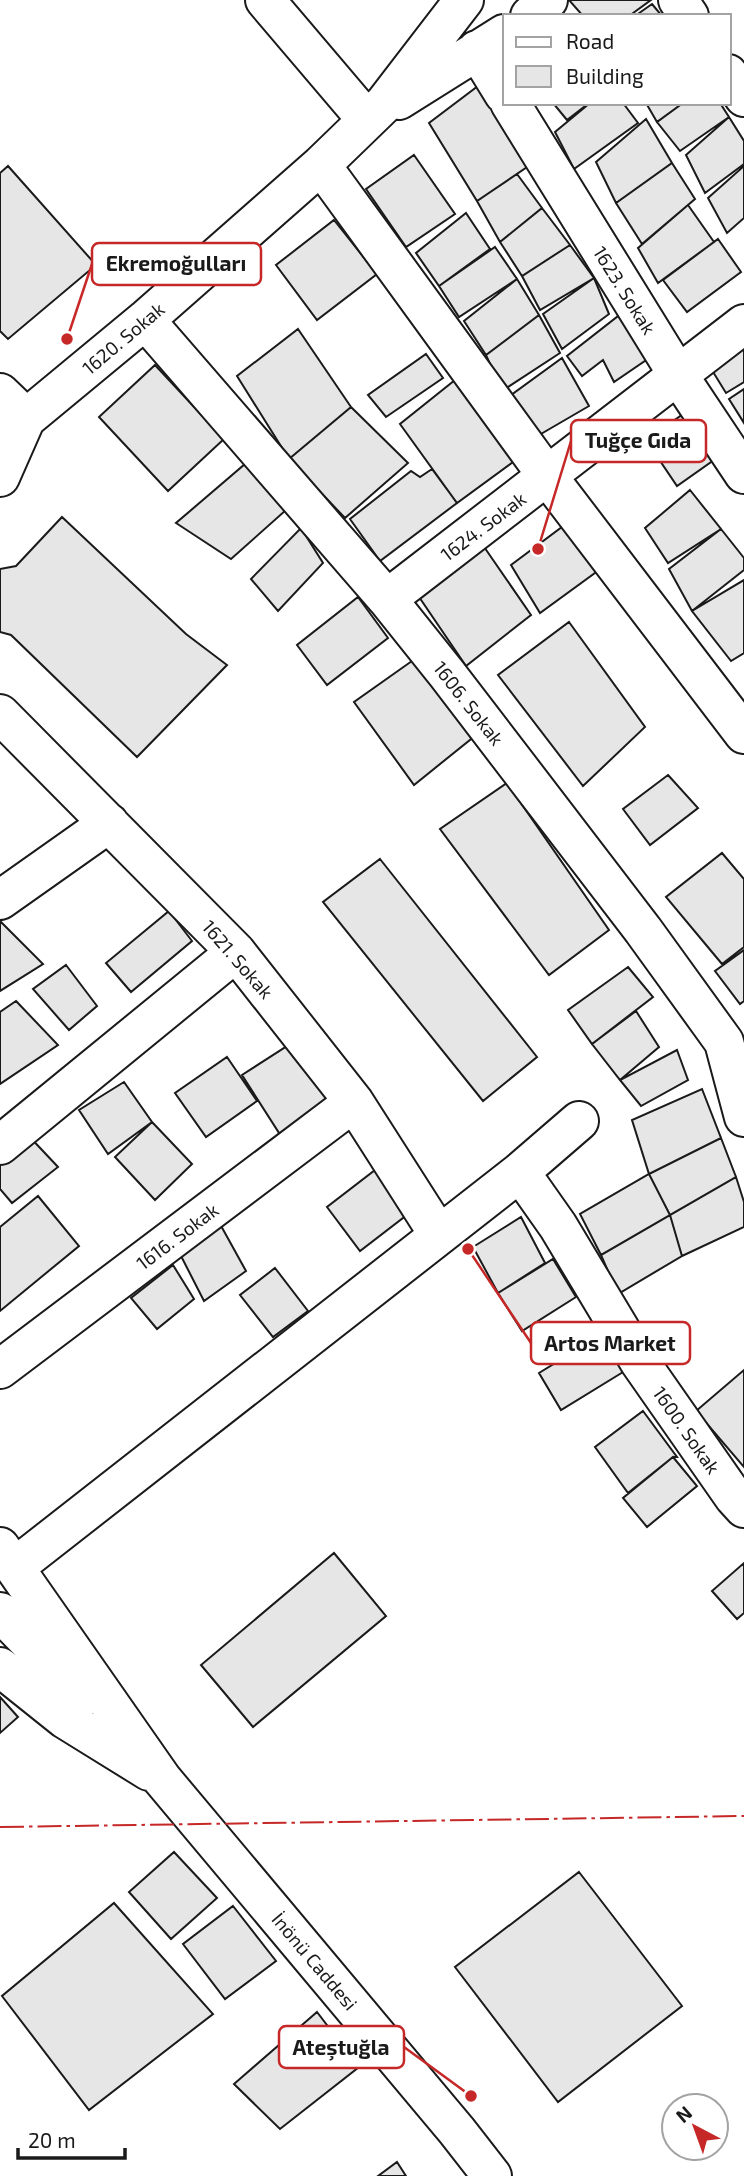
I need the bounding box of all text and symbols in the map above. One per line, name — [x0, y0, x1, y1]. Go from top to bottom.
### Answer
legend — [503, 14, 730, 105]
text: Road — [566, 28, 614, 53]
text: Building — [566, 63, 644, 88]
street label: 1623. Sokak — [589, 242, 661, 339]
callout: Ekremoğulları — [92, 243, 261, 285]
text: Ekremoğulları — [106, 250, 246, 275]
street label: 1620. Sokak — [77, 297, 169, 379]
callout: Tuğçe Gıda — [571, 420, 706, 462]
text: Tuğçe Gıda — [585, 427, 691, 454]
street label: 1624. Sokak — [436, 486, 530, 565]
street label: 1606. Sokak — [429, 656, 509, 750]
street label: 1621. Sokak — [198, 915, 279, 1003]
street label: 1616. Sokak — [131, 1198, 223, 1274]
callout: Artos Market — [531, 1322, 690, 1364]
text: Artos Market — [544, 1330, 676, 1355]
street label: 1600. Sokak — [649, 1382, 726, 1478]
street label: İnönü Caddesi — [267, 1907, 363, 2015]
callout: Ateştuğla — [279, 2026, 404, 2068]
text: Ateştuğla — [292, 2034, 390, 2061]
north arrow — [660, 2092, 730, 2162]
text: N — [671, 2101, 696, 2127]
scale bar — [18, 2116, 124, 2160]
text: 20 m — [28, 2127, 76, 2152]

